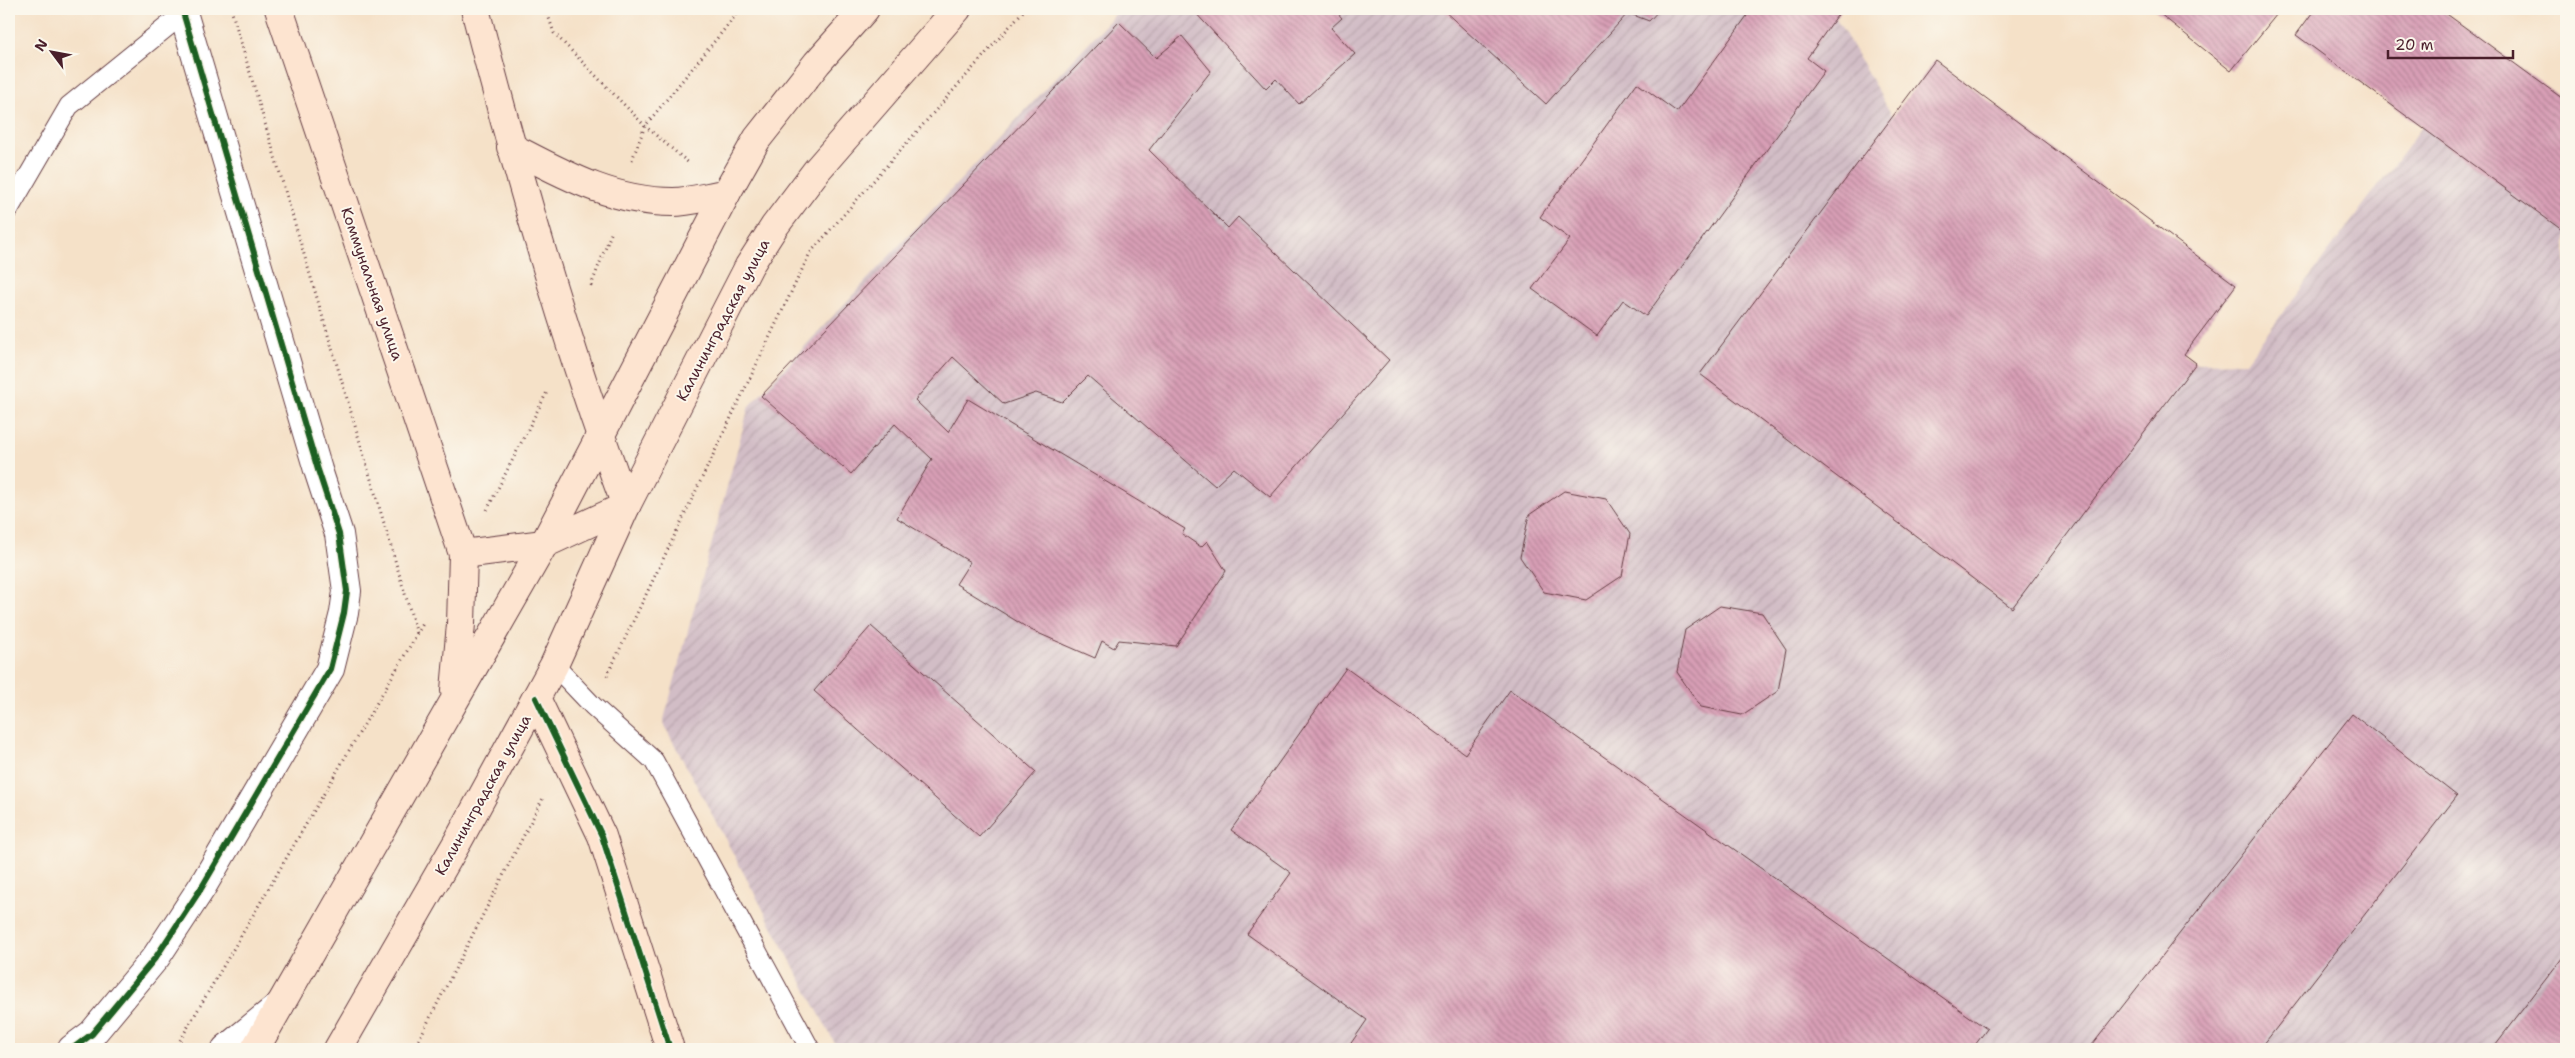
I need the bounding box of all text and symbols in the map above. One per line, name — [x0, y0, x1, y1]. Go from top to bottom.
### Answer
north arrow — [28, 28, 78, 78]
scale bar — [2388, 28, 2512, 60]
text: 20 m — [2395, 35, 2434, 55]
text: N — [30, 36, 52, 55]
street label: Коммунальная улица — [336, 205, 408, 364]
street label: Калининградская улица — [672, 235, 775, 405]
street label: Калининградская улица — [430, 710, 536, 879]

